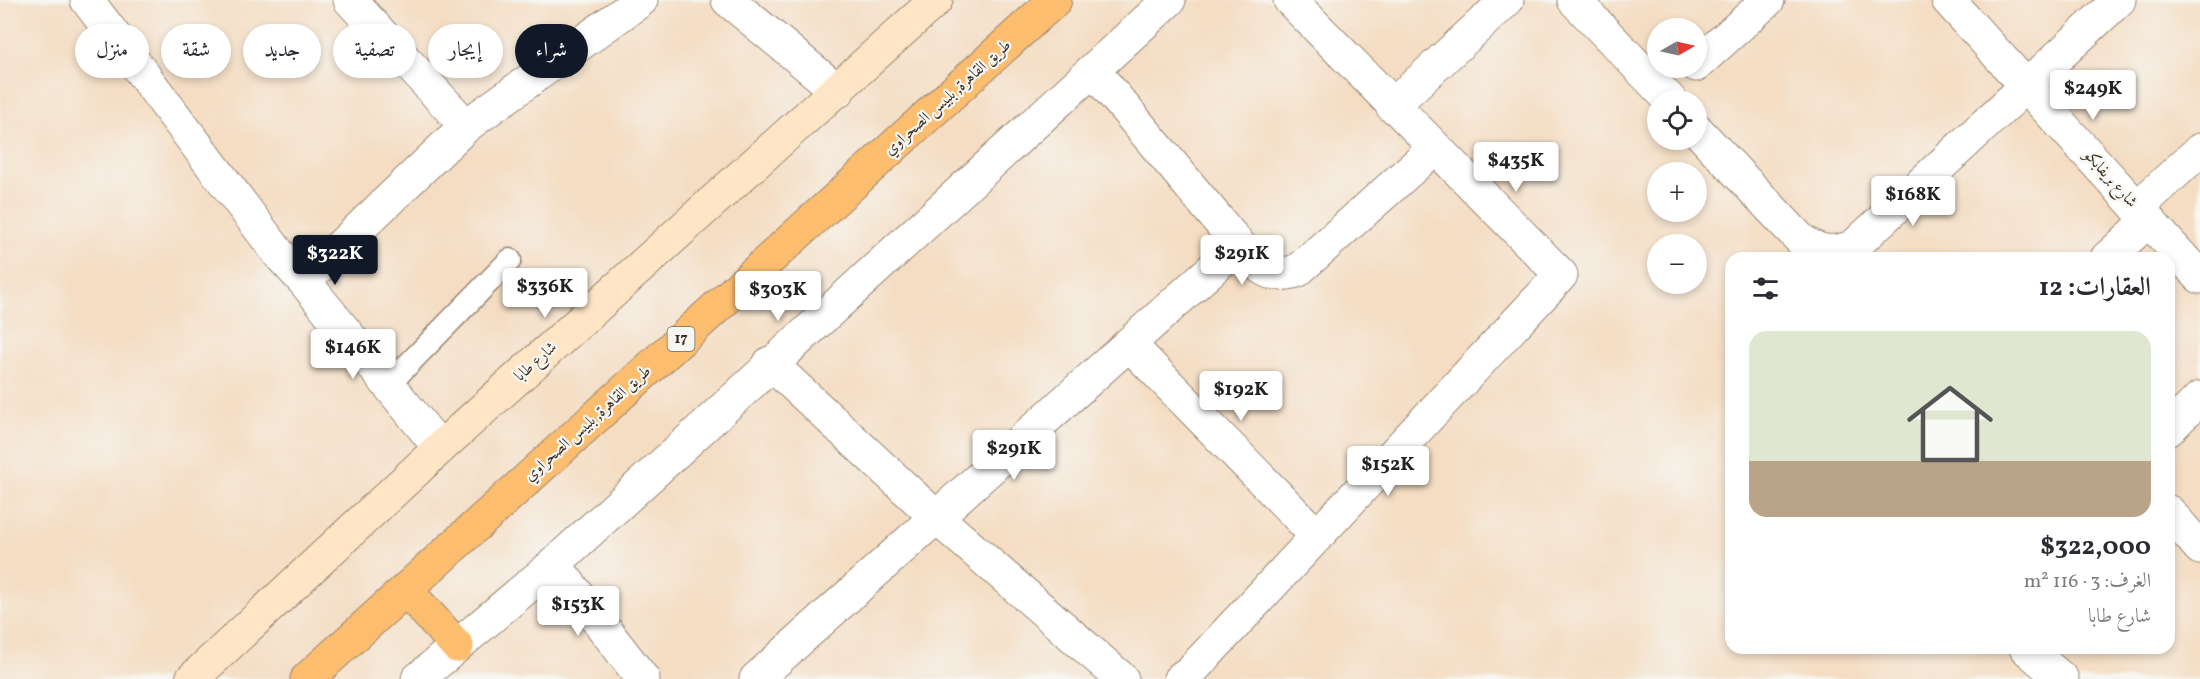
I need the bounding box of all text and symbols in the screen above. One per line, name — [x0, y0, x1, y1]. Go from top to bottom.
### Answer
north arrow — [1647, 18, 1707, 78]
map controls — [1647, 18, 1707, 294]
chip: منزل — [75, 24, 149, 78]
chip: شقة — [161, 24, 231, 78]
chip: جديد — [243, 24, 321, 78]
chip: تصفية — [333, 24, 416, 78]
chip: إيجار — [428, 24, 503, 78]
chip: شراء — [515, 24, 588, 78]
street label: طريق القاهرة, بلبيس الصحراوي — [880, 35, 1016, 161]
pin: $249K — [2051, 70, 2135, 121]
text: $249K — [2064, 75, 2122, 103]
button: locate — [1647, 90, 1707, 150]
pin: $435K — [1474, 142, 1558, 193]
street label: شارع بريفابكو — [2076, 144, 2142, 214]
text: $435K — [1488, 147, 1544, 175]
button: + — [1647, 162, 1707, 222]
pin: $168K — [1871, 176, 1955, 227]
text: $168K — [1885, 181, 1941, 209]
button: − — [1647, 234, 1707, 294]
pin: $322K — [293, 235, 377, 286]
pin: $291K — [1200, 235, 1284, 286]
text: $322K — [307, 240, 363, 268]
text: $291K — [1214, 240, 1270, 268]
pin: $336K — [503, 268, 587, 319]
text: العقارات: 12 — [2039, 270, 2151, 306]
pin: $303K — [736, 271, 820, 322]
icon: filters — [1749, 272, 1782, 305]
text: $336K — [517, 273, 573, 301]
text: $303K — [749, 276, 807, 304]
road number: 17 — [668, 327, 694, 351]
pin: $146K — [311, 329, 395, 380]
text: $146K — [325, 334, 381, 362]
street label: شارع طابا — [510, 337, 563, 388]
street label: طريق القاهرة, بلبيس الصحراوي — [520, 361, 656, 487]
icon: home — [1896, 370, 2004, 478]
pin: $192K — [1199, 371, 1283, 422]
text: $192K — [1213, 376, 1269, 404]
pin: $291K — [972, 430, 1056, 481]
text: $291K — [986, 435, 1042, 463]
pin: $152K — [1346, 446, 1430, 497]
text: $152K — [1361, 451, 1415, 479]
text: $322,000 — [2040, 529, 2151, 565]
text: الغرف: 3 · 116 m² — [2024, 568, 2151, 596]
pin: $153K — [536, 586, 620, 637]
text: $153K — [551, 591, 605, 619]
text: شارع طابا — [2088, 603, 2151, 631]

